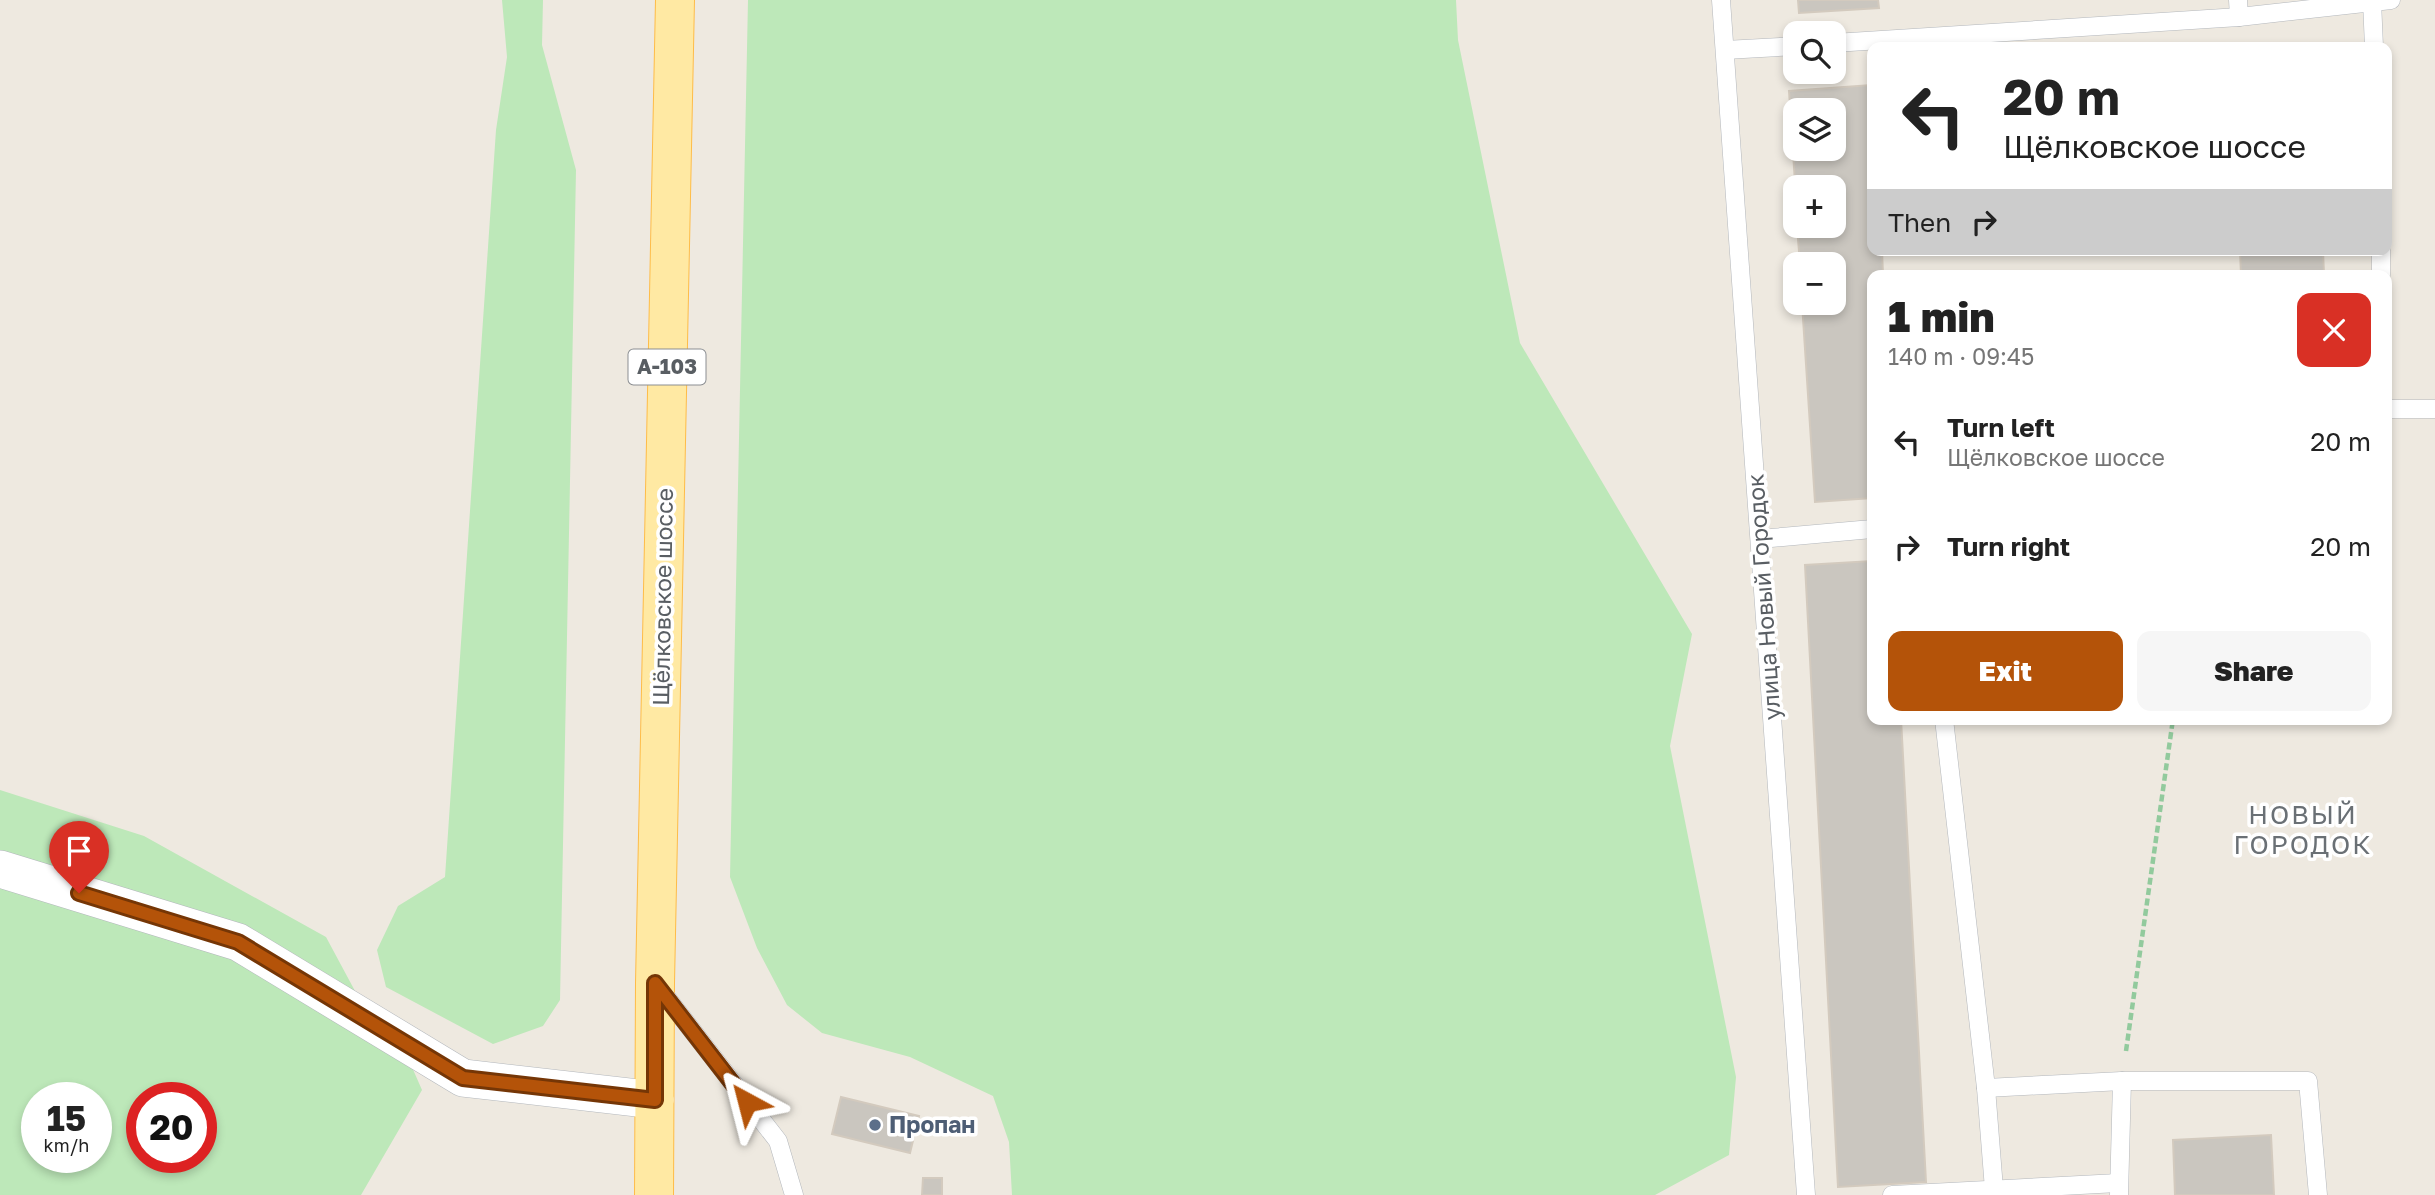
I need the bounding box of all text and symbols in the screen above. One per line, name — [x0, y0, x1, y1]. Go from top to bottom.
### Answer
map controls — [1783, 21, 1846, 315]
button: search — [1783, 21, 1846, 84]
text: 20 m — [2003, 67, 2120, 126]
icon: left — [1888, 70, 1979, 161]
button: layers — [1783, 98, 1846, 161]
text: Щёлковское шоссе — [2003, 127, 2306, 165]
button: + — [1783, 175, 1846, 238]
icon: right — [1965, 203, 2003, 241]
text: Then — [1888, 207, 1951, 238]
button: − — [1783, 252, 1846, 315]
text: 1 min — [1888, 291, 1995, 341]
button: close — [2297, 293, 2371, 367]
text: 140 m · 09:45 — [1888, 342, 2034, 370]
road number: А-103 — [628, 350, 706, 384]
text: Turn left — [1947, 412, 2055, 443]
icon: left — [1888, 423, 1926, 461]
text: 20 m — [2310, 426, 2371, 457]
text: Щёлковское шоссе — [1947, 443, 2165, 471]
street label: улица Новый Городок — [1740, 473, 1786, 721]
street label: Щёлковское шоссе — [646, 488, 678, 706]
icon: right — [1888, 528, 1926, 566]
text: Turn right — [1947, 531, 2070, 562]
text: 20 m — [2310, 531, 2371, 562]
button: Exit — [1888, 631, 2123, 711]
button: Share — [2137, 631, 2371, 711]
district label: НОВЫЙ ГОРОДОК — [2234, 799, 2372, 860]
pin — [49, 821, 109, 893]
icon: arrive — [60, 832, 98, 870]
position arrow — [710, 1065, 784, 1139]
speed limit sign: 20 — [126, 1082, 217, 1173]
text: 15 — [47, 1097, 86, 1139]
place label: Пропан — [889, 1110, 975, 1138]
marker: Пропан — [867, 1117, 883, 1133]
text: km/h — [44, 1134, 89, 1156]

